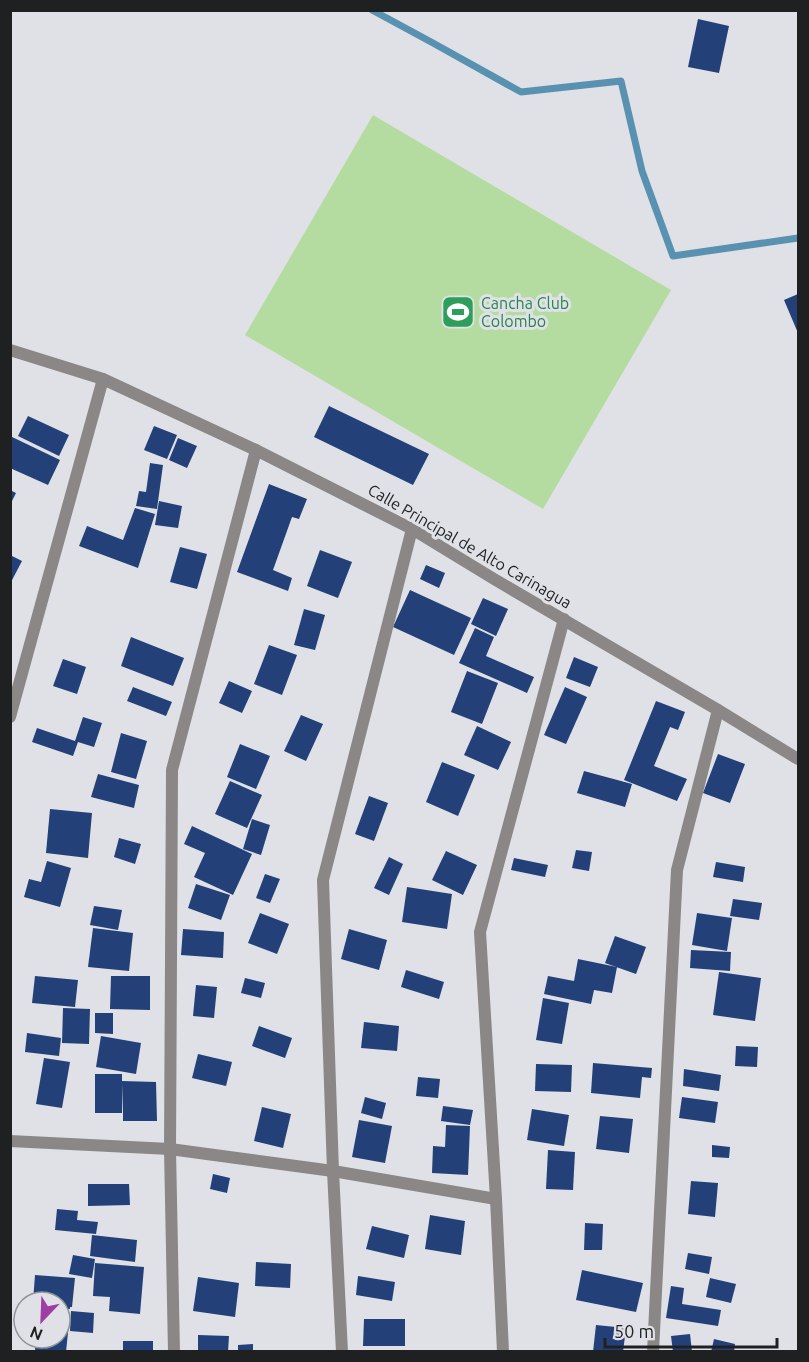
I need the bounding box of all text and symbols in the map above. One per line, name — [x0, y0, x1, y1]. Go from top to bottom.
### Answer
sports icon: Cancha Club Colombo — [440, 294, 476, 330]
place label: Cancha Club Colombo — [481, 294, 569, 330]
street label: Calle Principal de Alto Carinagua — [365, 480, 575, 612]
north arrow — [12, 1290, 72, 1350]
scale bar — [605, 1311, 778, 1349]
text: 50 m — [614, 1321, 654, 1341]
text: N — [27, 1323, 45, 1344]

